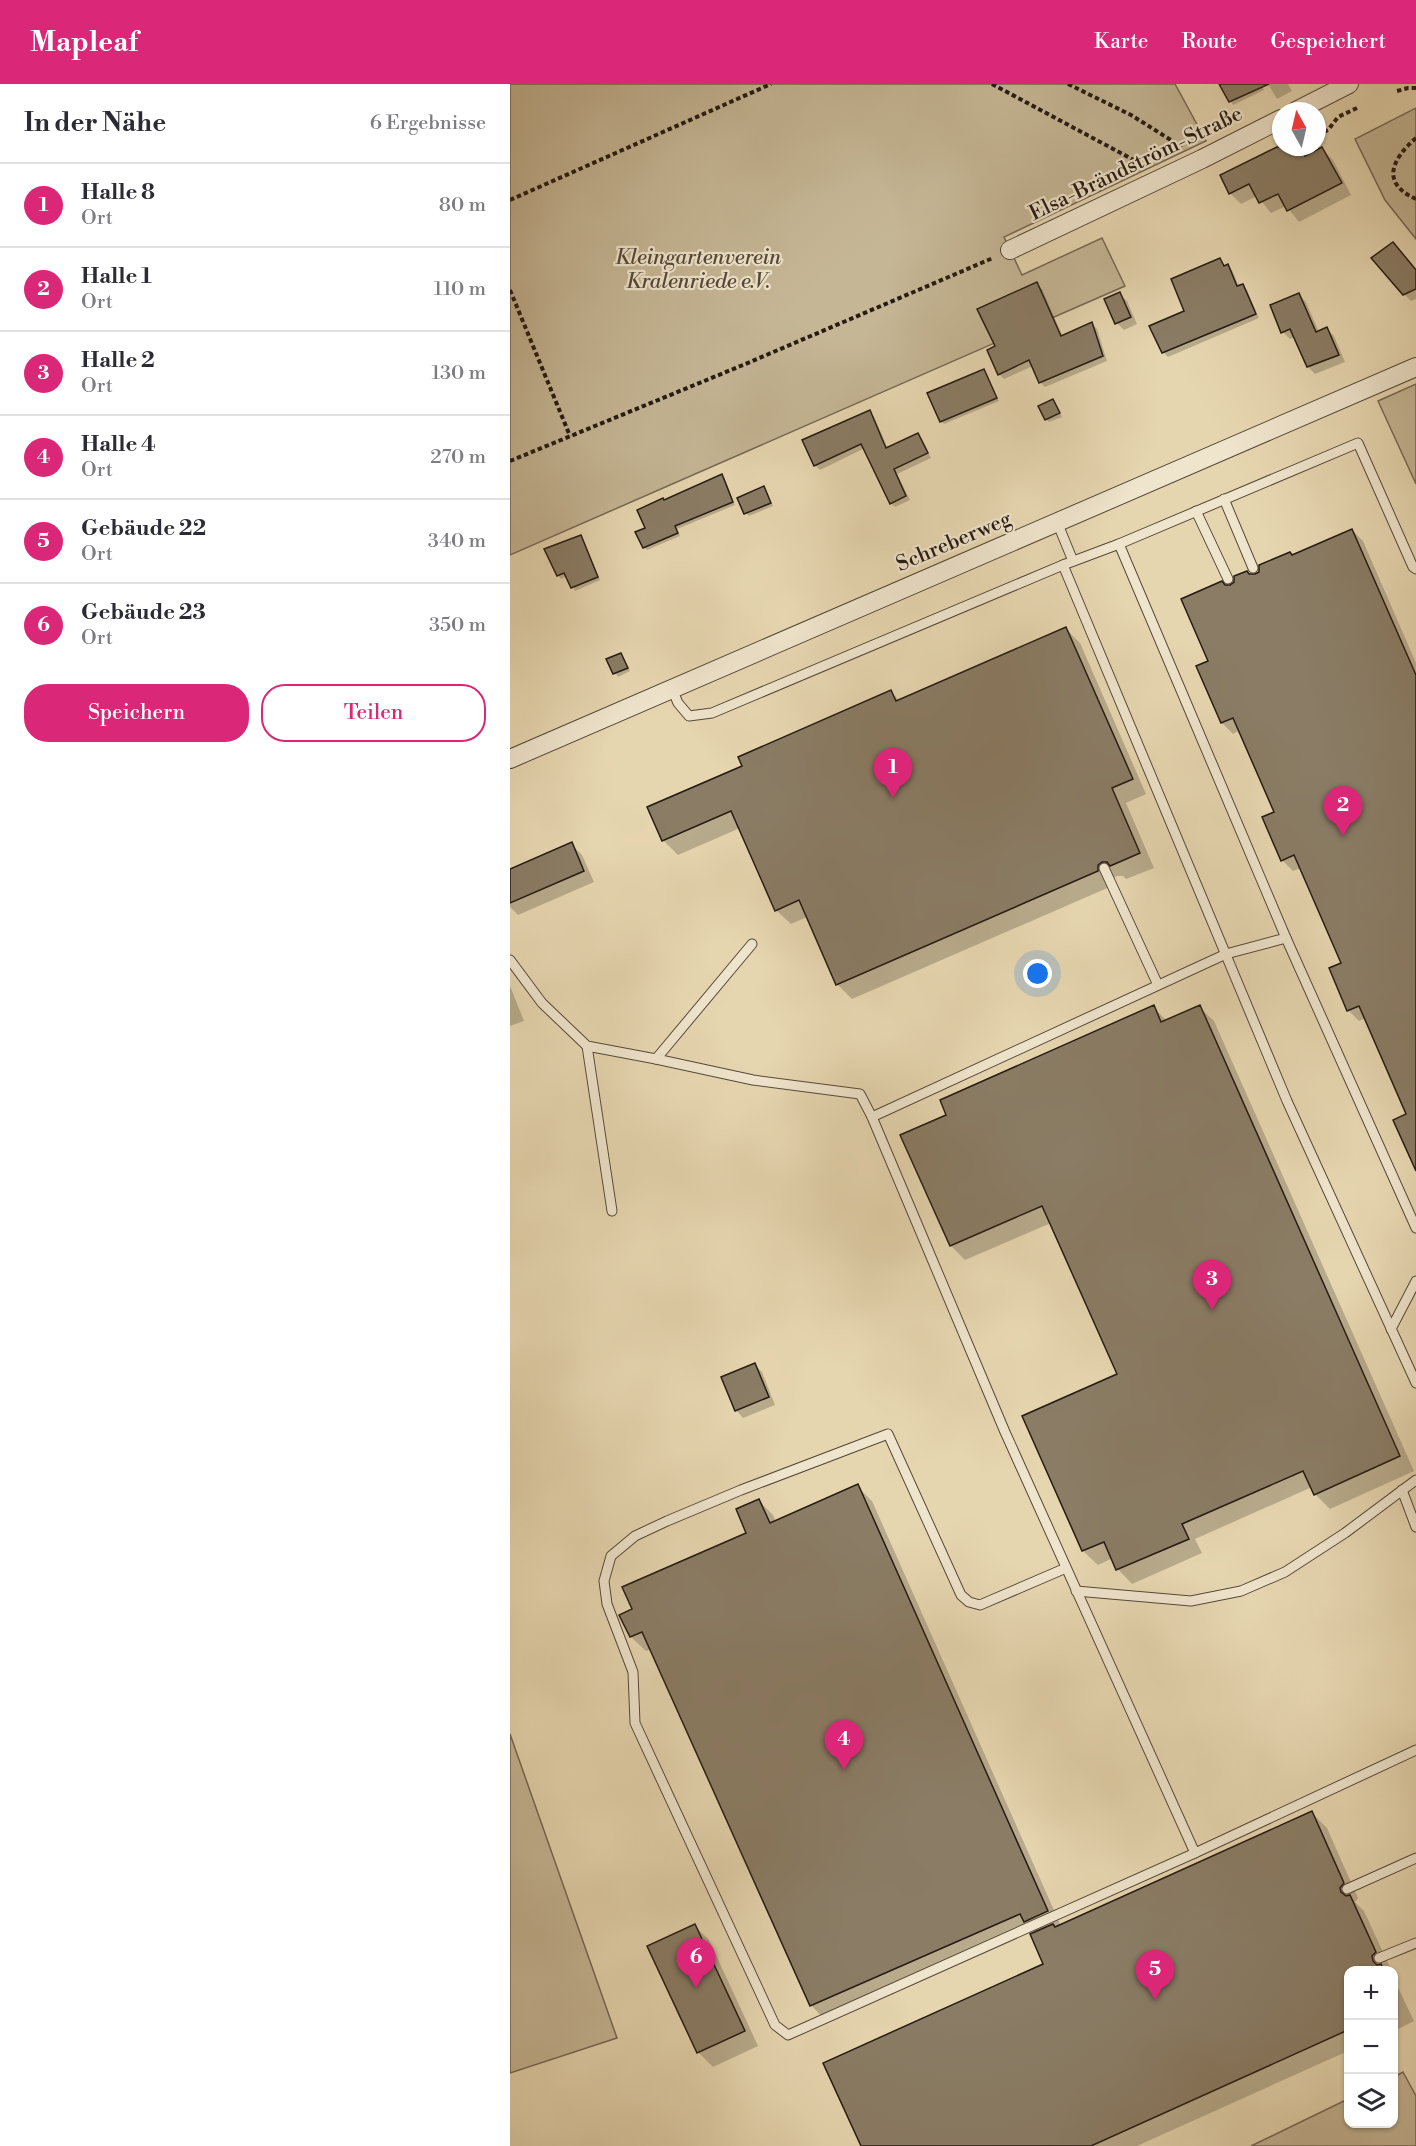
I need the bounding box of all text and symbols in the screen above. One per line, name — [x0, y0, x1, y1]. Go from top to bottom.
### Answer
text: Mapleaf — [30, 25, 138, 60]
text: Karte — [1094, 29, 1148, 55]
text: Route — [1181, 29, 1237, 55]
text: Gespeichert — [1270, 29, 1386, 55]
street label: Elsa-Brändström-Straße — [1025, 101, 1247, 227]
north arrow — [1272, 102, 1326, 156]
text: In der Nähe — [24, 107, 166, 139]
text: 6 Ergebnisse — [370, 111, 486, 136]
text: Halle 8 — [81, 179, 155, 206]
text: 1 — [39, 193, 48, 218]
text: 80 m — [439, 193, 486, 218]
text: Ort — [81, 206, 113, 231]
park label: Kleingartenverein Kralenriede e.V. — [615, 245, 781, 295]
text: Halle 1 — [81, 263, 151, 290]
text: 2 — [37, 277, 50, 302]
text: 110 m — [434, 277, 486, 302]
text: Ort — [81, 290, 113, 315]
text: Halle 2 — [81, 347, 155, 374]
text: 3 — [37, 361, 50, 386]
text: 130 m — [431, 361, 486, 386]
text: Ort — [81, 374, 113, 399]
text: Halle 4 — [81, 431, 156, 458]
text: 4 — [37, 445, 50, 470]
text: 270 m — [430, 445, 486, 470]
text: Ort — [81, 458, 113, 483]
street label: Schreberweg — [892, 506, 1016, 578]
text: Gebäude 22 — [81, 515, 206, 542]
text: 5 — [37, 529, 50, 554]
text: 340 m — [428, 529, 486, 554]
text: Ort — [81, 542, 113, 567]
text: Gebäude 23 — [81, 599, 206, 626]
text: 6 — [37, 613, 50, 638]
text: 350 m — [429, 613, 486, 638]
text: Ort — [81, 626, 113, 651]
button: Speichern — [24, 684, 249, 742]
button: Teilen — [261, 684, 486, 742]
pin: 1 — [874, 748, 913, 798]
pin: 2 — [1324, 786, 1362, 836]
your location — [1023, 959, 1052, 988]
pin: 3 — [1192, 1260, 1232, 1310]
pin: 4 — [824, 1720, 864, 1770]
pin: 6 — [676, 1938, 716, 1988]
pin: 5 — [1136, 1950, 1174, 2000]
map controls — [1344, 1966, 1398, 2128]
button: + — [1344, 1966, 1398, 2020]
button: − — [1344, 2020, 1398, 2074]
button: layers — [1344, 2074, 1398, 2128]

